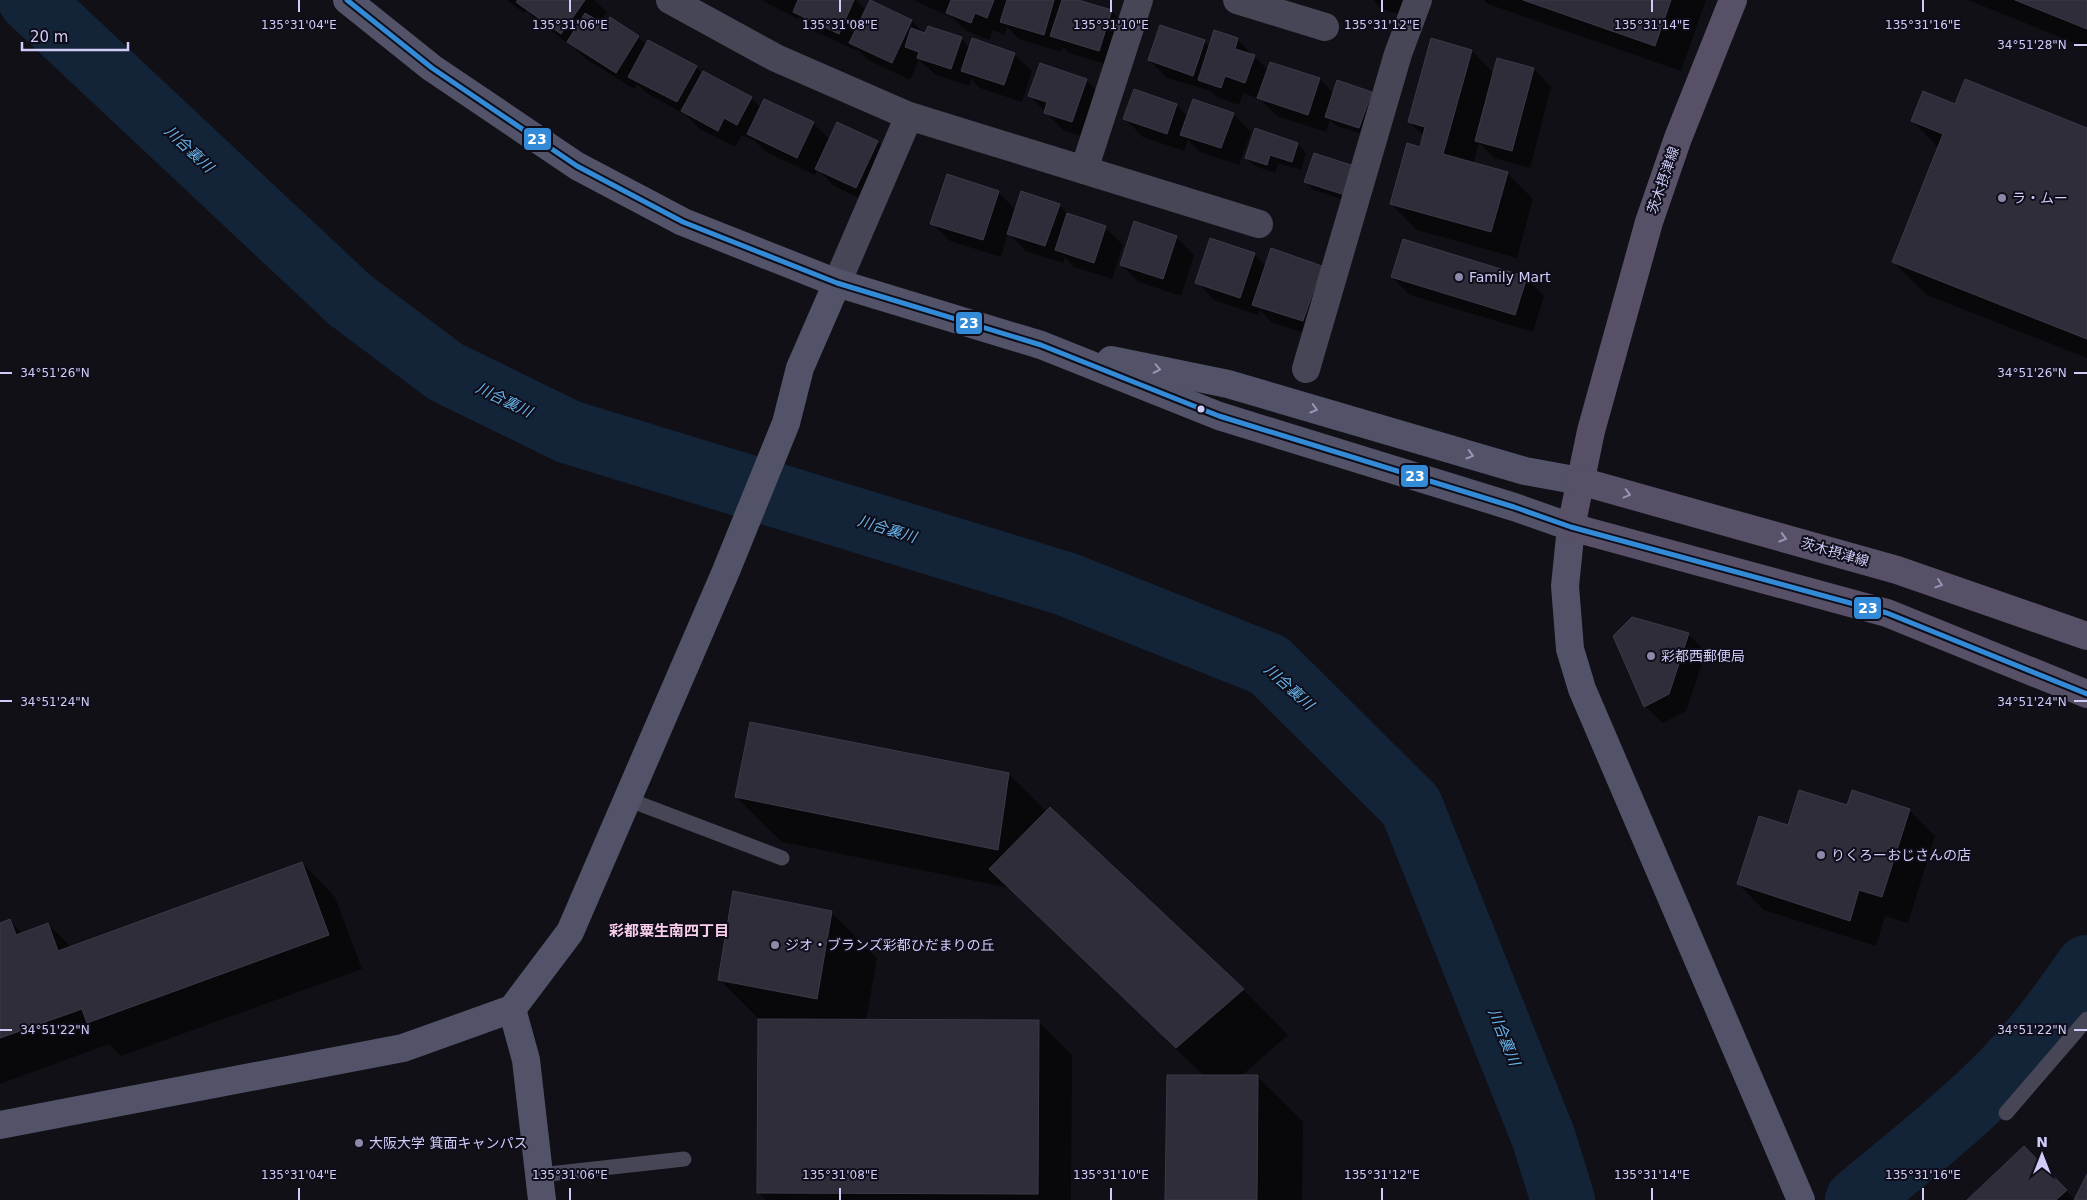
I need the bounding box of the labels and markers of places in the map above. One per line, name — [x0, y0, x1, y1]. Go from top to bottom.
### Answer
place label: ラ・ムー — [2012, 190, 2068, 206]
marker: ラ・ムー — [1996, 192, 2008, 204]
place label: Family Mart — [1469, 269, 1551, 285]
marker: Family Mart — [1453, 271, 1465, 283]
unlabelled marker — [1196, 404, 1206, 414]
place label: 彩都西郵便局 — [1661, 648, 1745, 664]
marker: 彩都西郵便局 — [1645, 650, 1657, 662]
place label: りくろーおじさんの店 — [1831, 847, 1971, 863]
marker: りくろーおじさんの店 — [1815, 849, 1827, 861]
place label: ジオ・ブランズ彩都ひだまりの丘 — [785, 937, 994, 953]
marker: ジオ・ブランズ彩都ひだまりの丘 — [769, 939, 781, 951]
place label: 大阪大学 箕面キャンパス — [369, 1135, 527, 1151]
marker: 大阪大学 箕面キャンパス — [353, 1137, 365, 1149]

